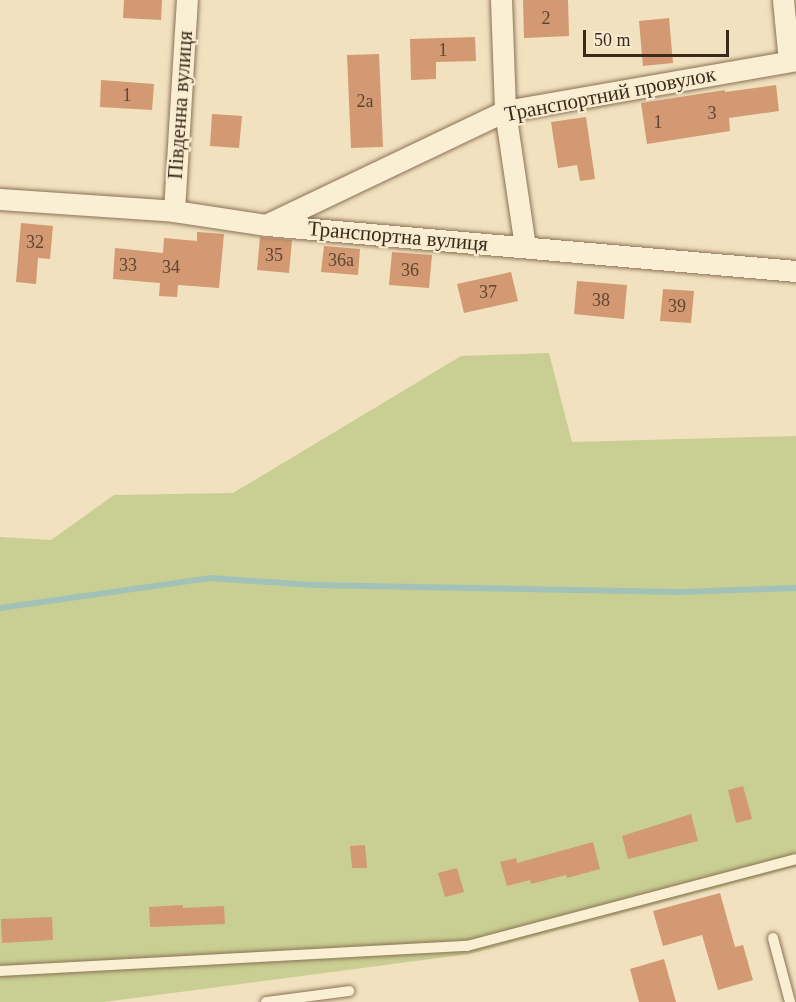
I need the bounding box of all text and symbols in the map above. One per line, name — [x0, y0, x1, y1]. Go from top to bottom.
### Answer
house number: 2 — [542, 7, 550, 29]
scale bar — [586, 18, 732, 56]
street label: Південна вулиця — [162, 30, 198, 180]
text: 50 m — [594, 30, 631, 50]
house number: 1 — [438, 39, 448, 61]
street label: Транспортний провулок — [502, 61, 718, 127]
house number: 1 — [122, 84, 132, 106]
house number: 2а — [357, 90, 373, 112]
house number: 3 — [708, 102, 716, 124]
house number: 1 — [654, 111, 662, 133]
street label: Транспортна вулиця — [307, 216, 489, 256]
house number: 32 — [26, 231, 44, 253]
house number: 35 — [265, 244, 283, 266]
house number: 36а — [328, 249, 354, 271]
house number: 33 — [119, 254, 137, 276]
house number: 34 — [162, 256, 180, 278]
house number: 36 — [401, 259, 419, 281]
house number: 37 — [479, 281, 497, 303]
house number: 38 — [592, 289, 610, 311]
house number: 39 — [668, 295, 686, 317]

